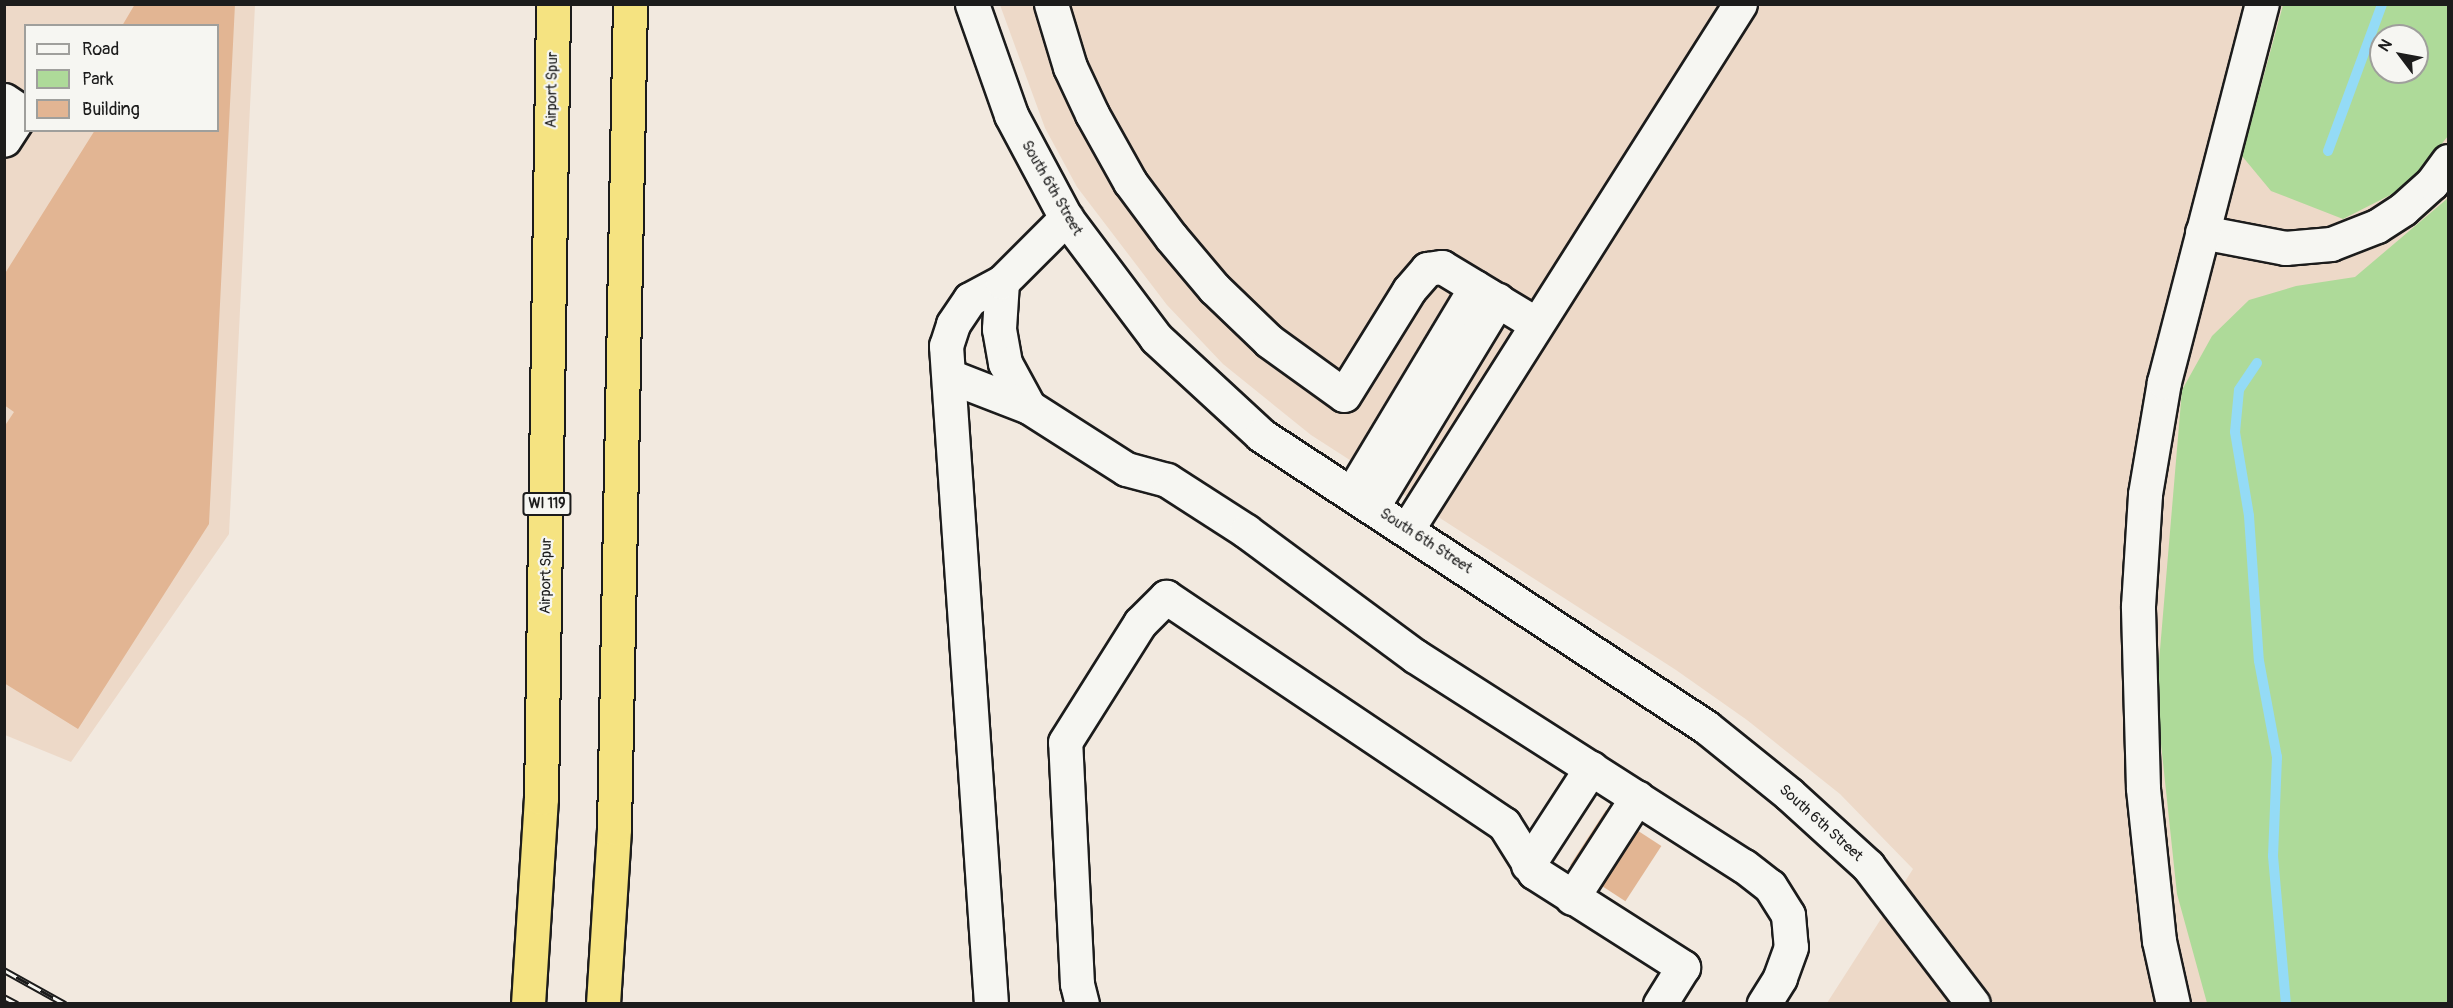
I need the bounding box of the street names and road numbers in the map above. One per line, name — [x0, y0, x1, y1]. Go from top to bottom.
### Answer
street label: Airport Spur — [542, 52, 562, 128]
street label: South 6th Street — [1018, 137, 1086, 239]
road number: WI 119 — [522, 493, 572, 515]
street label: South 6th Street — [1376, 504, 1476, 578]
street label: Airport Spur — [536, 538, 556, 614]
street label: South 6th Street — [1775, 781, 1867, 865]

